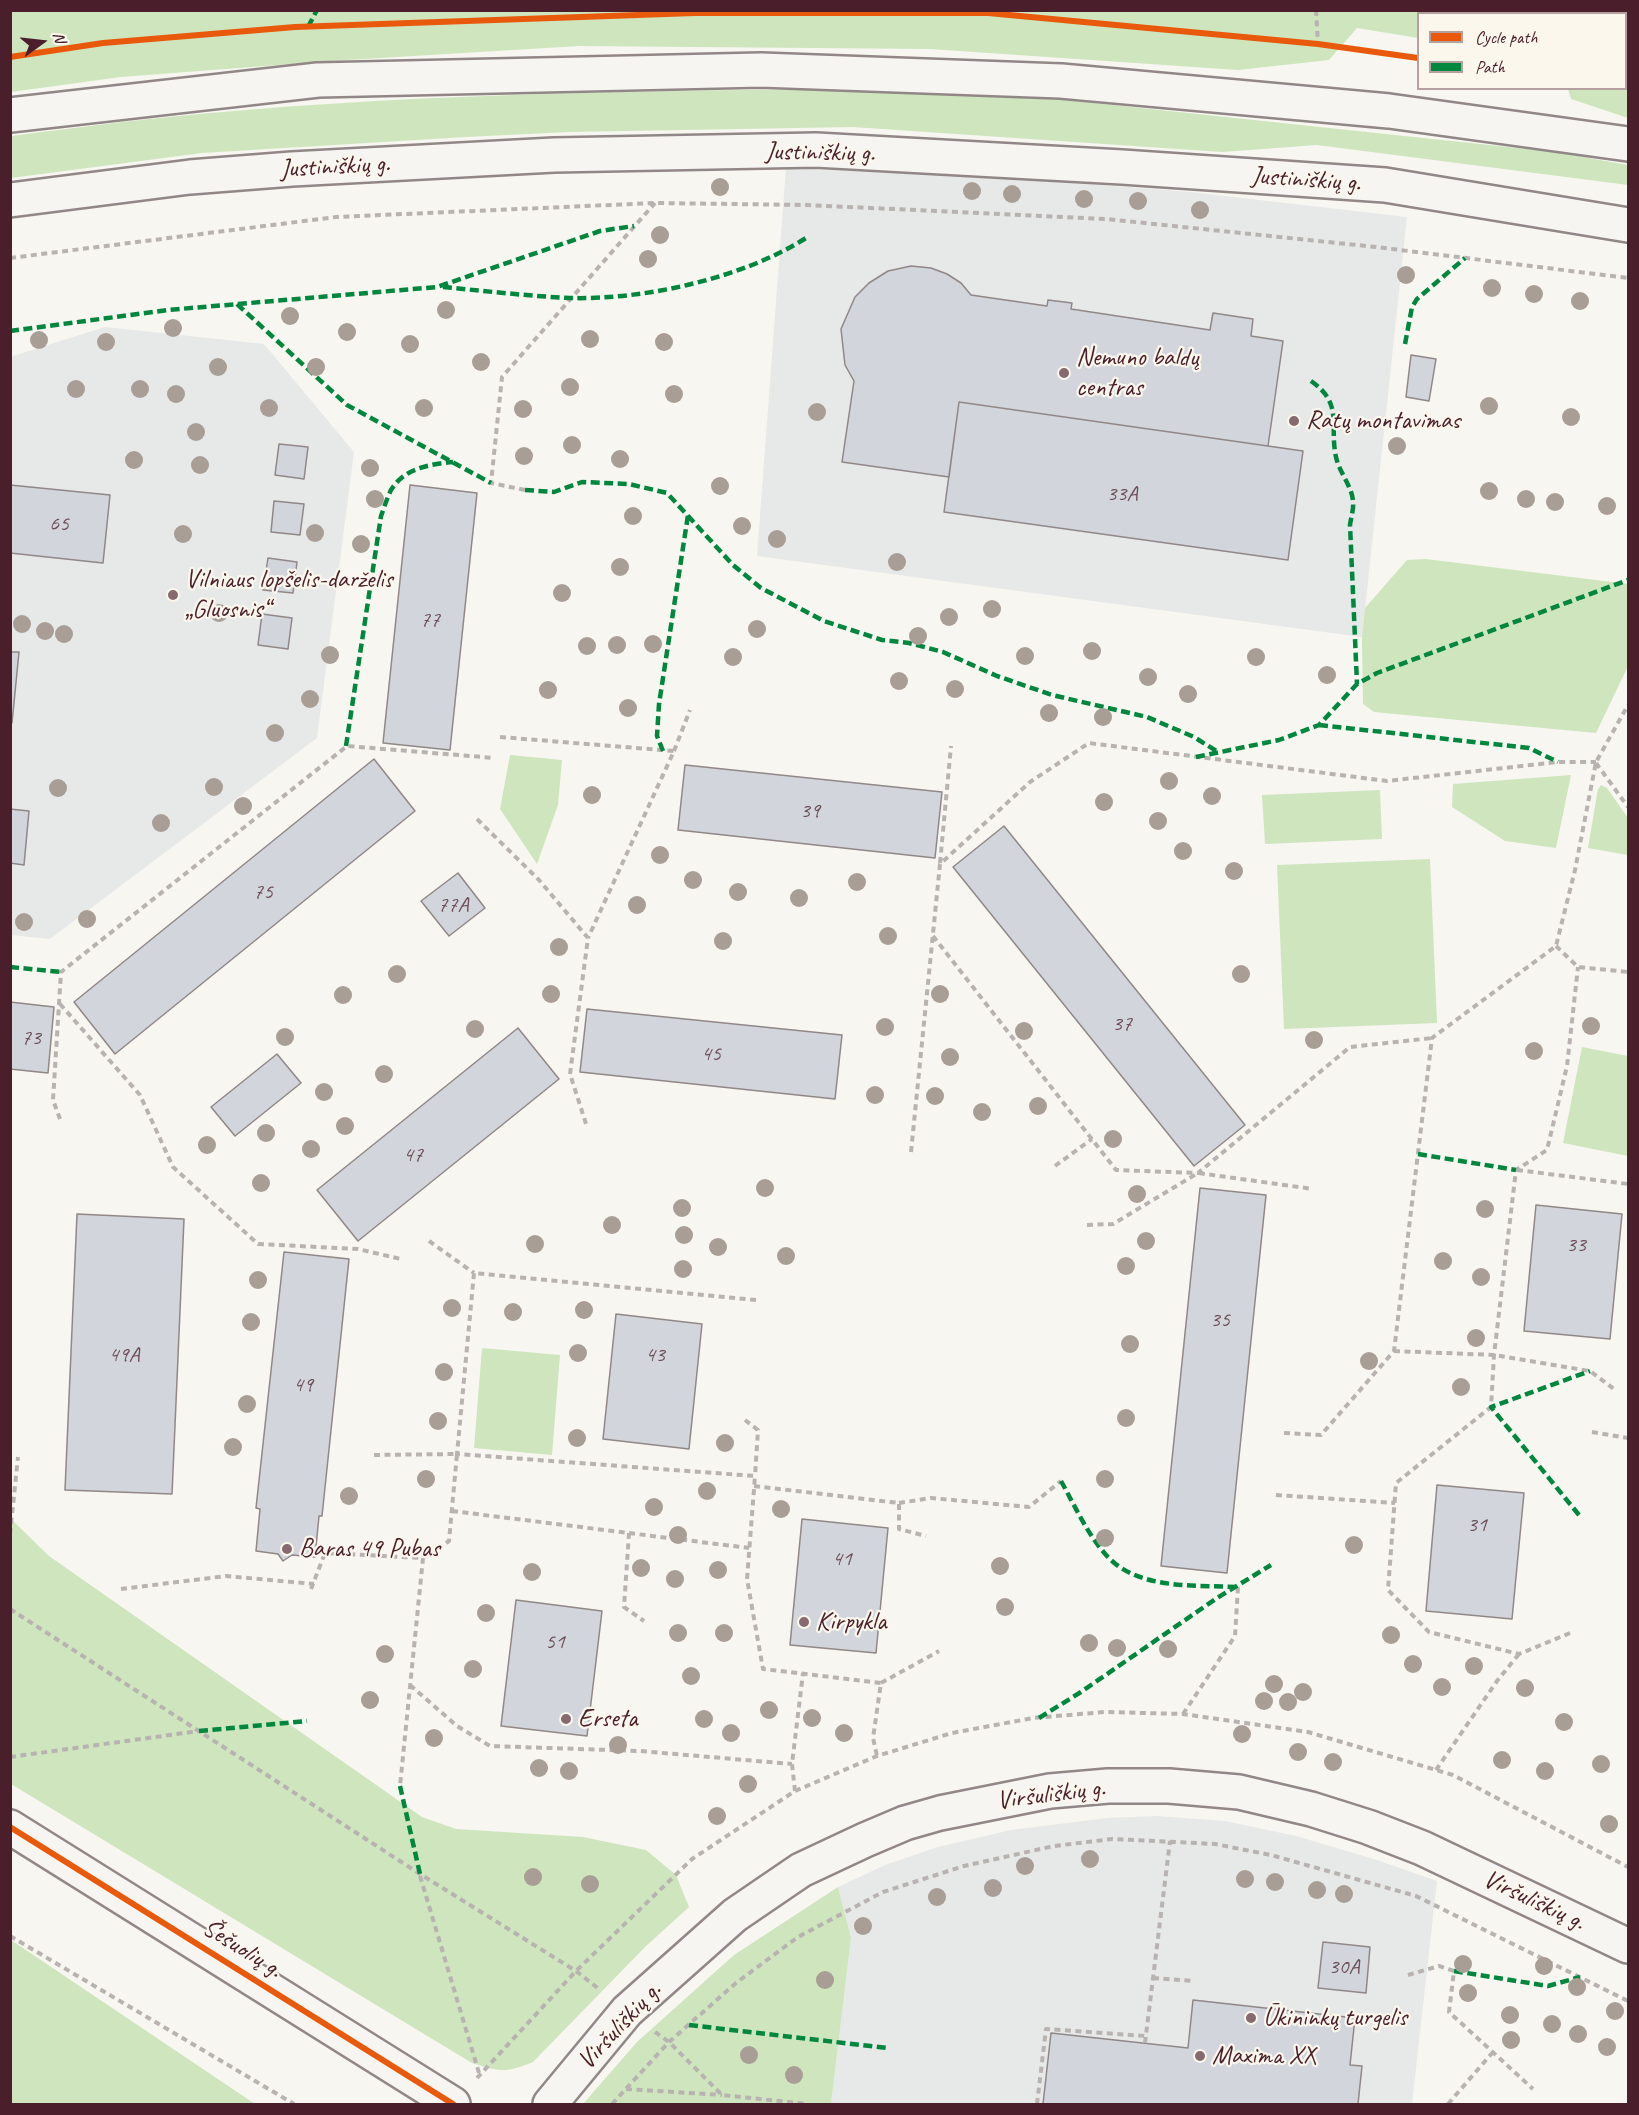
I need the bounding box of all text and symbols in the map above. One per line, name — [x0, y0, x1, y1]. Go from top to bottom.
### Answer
north arrow — [12, 12, 72, 72]
legend — [1417, 12, 1627, 90]
text: Cycle path — [1475, 26, 1537, 48]
text: N — [48, 30, 70, 45]
text: Path — [1475, 56, 1505, 78]
street label: Justiniškių g. — [765, 136, 875, 170]
street label: Justiniškių g. — [279, 149, 391, 185]
street label: Justiniškių g. — [1250, 161, 1362, 199]
place label: Nemuno baldų centras — [1076, 342, 1198, 404]
marker: Nemuno baldų centras — [1057, 366, 1071, 380]
place label: Ratų montavimas — [1306, 405, 1460, 437]
marker: Ratų montavimas — [1287, 414, 1301, 428]
house number: 33A — [1107, 481, 1137, 507]
house number: 65 — [49, 511, 69, 537]
place label: Vilniaus lopšelis-darželis „Gluosnis“ — [185, 564, 393, 626]
marker: Vilniaus lopšelis-darželis „Gluosnis“ — [166, 588, 180, 602]
house number: 77 — [420, 607, 440, 633]
house number: 39 — [800, 798, 820, 824]
house number: 75 — [253, 879, 273, 905]
house number: 77A — [438, 892, 468, 918]
house number: 37 — [1112, 1011, 1132, 1037]
house number: 73 — [21, 1025, 41, 1051]
house number: 45 — [701, 1041, 721, 1067]
house number: 47 — [403, 1142, 423, 1168]
house number: 33 — [1566, 1232, 1586, 1258]
house number: 35 — [1210, 1307, 1230, 1333]
house number: 49A — [109, 1342, 139, 1368]
house number: 43 — [645, 1342, 665, 1368]
house number: 49 — [293, 1372, 313, 1398]
house number: 31 — [1467, 1512, 1487, 1538]
place label: Baras 49 Pubas — [299, 1533, 440, 1565]
marker: Baras 49 Pubas — [280, 1542, 294, 1556]
house number: 41 — [832, 1546, 852, 1572]
place label: Kirpykla — [816, 1606, 886, 1638]
marker: Kirpykla — [797, 1615, 811, 1629]
house number: 51 — [545, 1629, 565, 1655]
place label: Erseta — [578, 1703, 637, 1735]
marker: Erseta — [559, 1712, 573, 1726]
street label: Viršuliškių g. — [995, 1773, 1107, 1817]
street label: Viršuliškių g. — [1478, 1864, 1590, 1938]
street label: Šešuolių g. — [196, 1912, 288, 1986]
house number: 30A — [1329, 1954, 1359, 1980]
street label: Viršuliškių g. — [572, 1976, 668, 2076]
place label: Ūkininkų turgelis — [1263, 2002, 1407, 2034]
marker: Ūkininkų turgelis — [1244, 2011, 1258, 2025]
place label: Maxima XX — [1212, 2040, 1316, 2072]
marker: Maxima XX — [1193, 2049, 1207, 2063]

